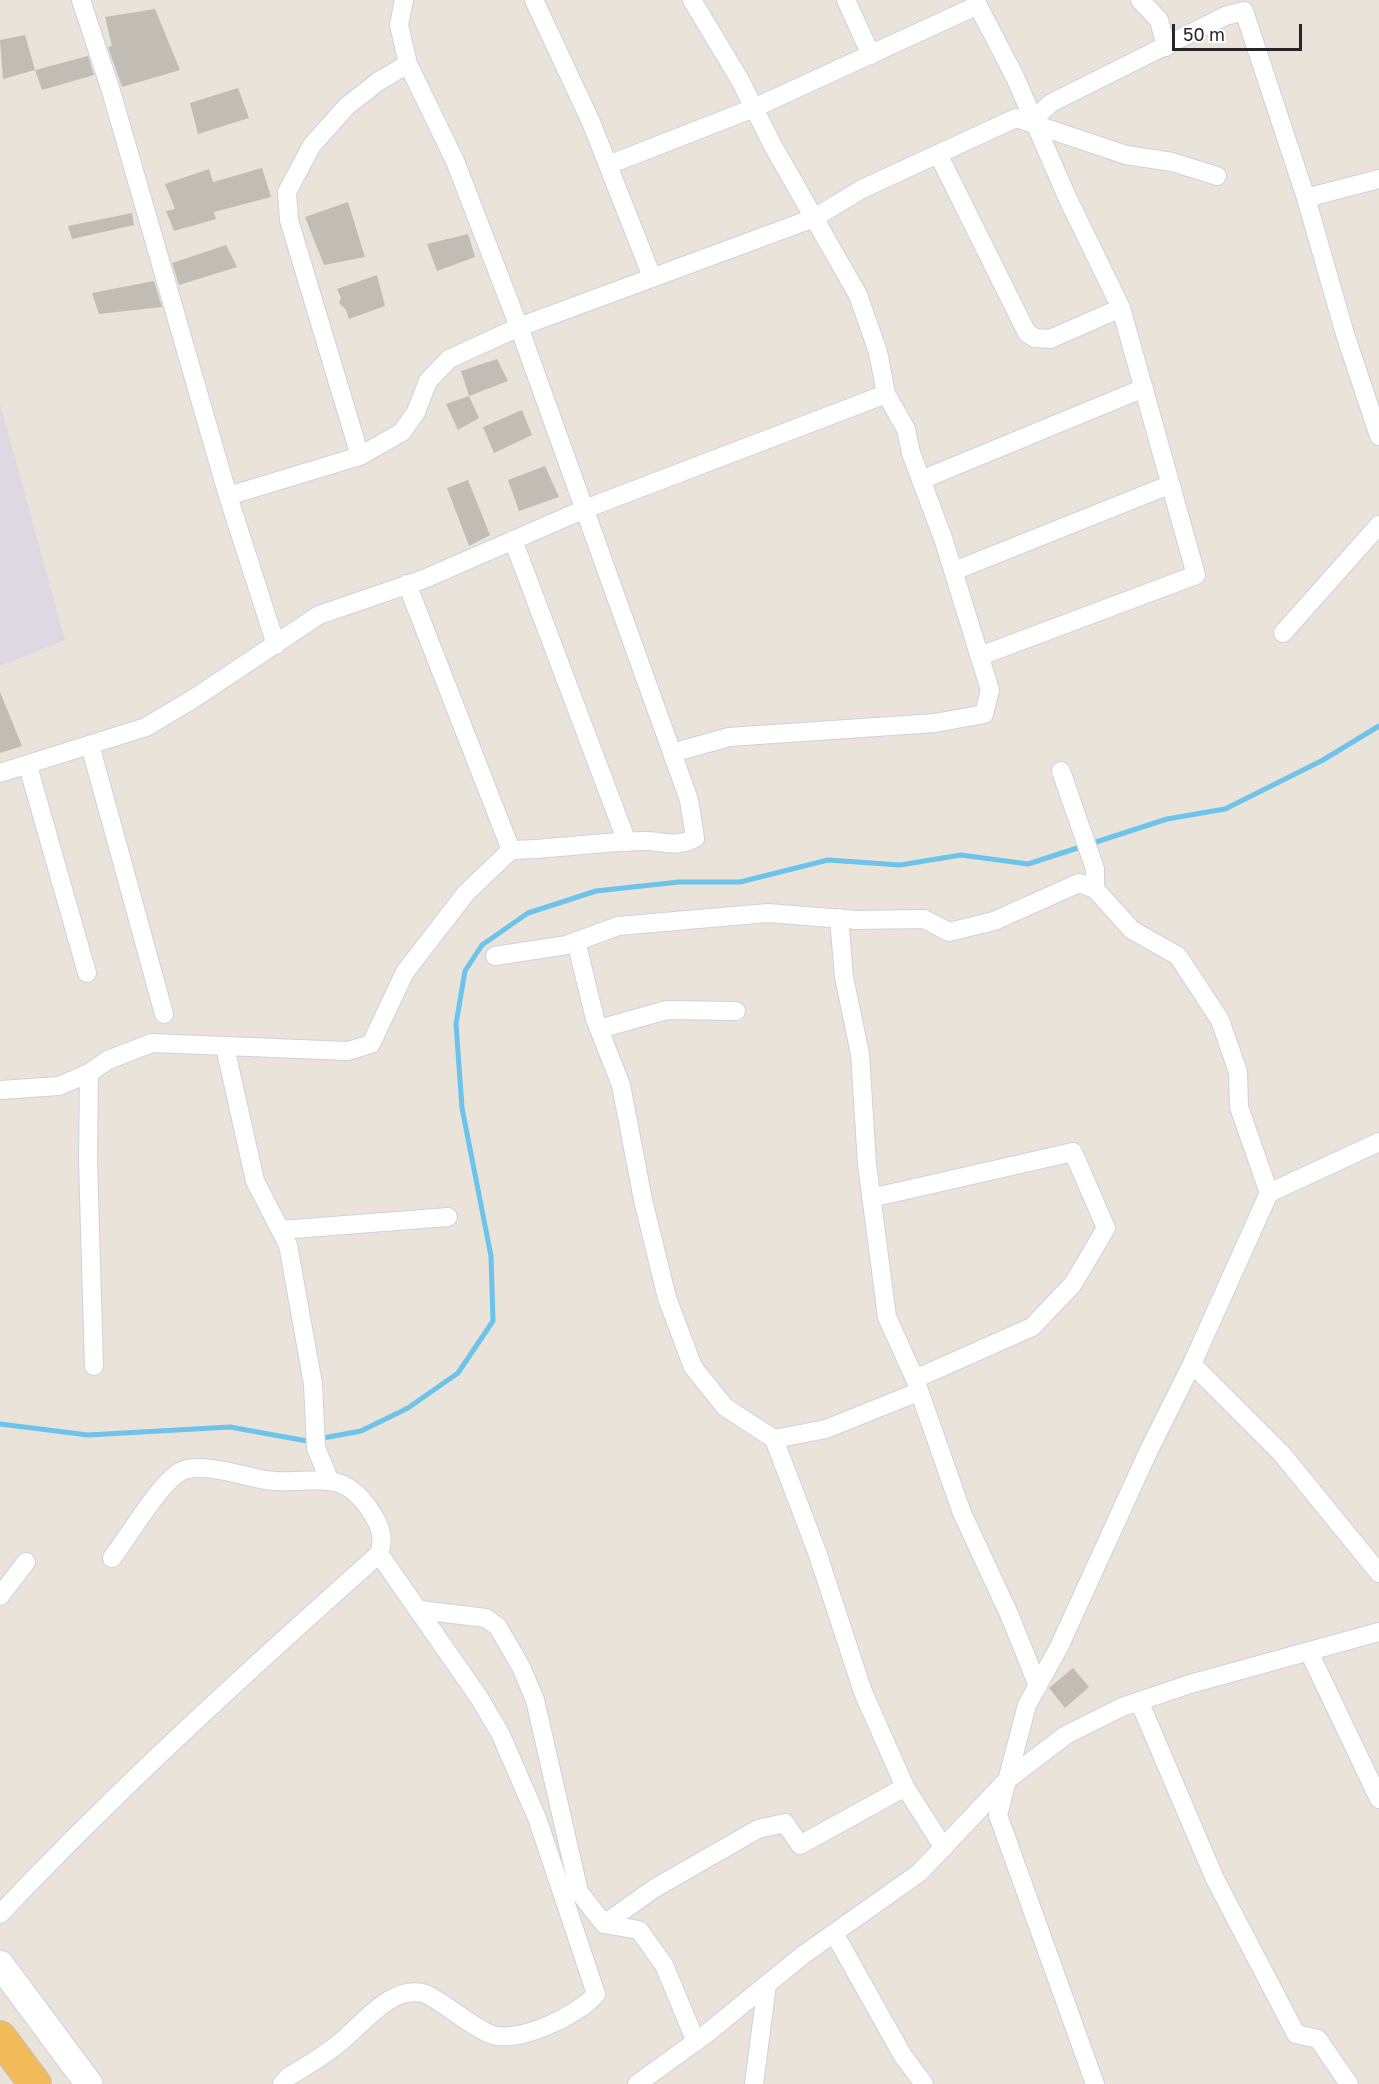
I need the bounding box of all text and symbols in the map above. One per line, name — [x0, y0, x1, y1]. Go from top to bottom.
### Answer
scale bar — [1175, 12, 1306, 50]
text: 50 m — [1183, 23, 1225, 45]

